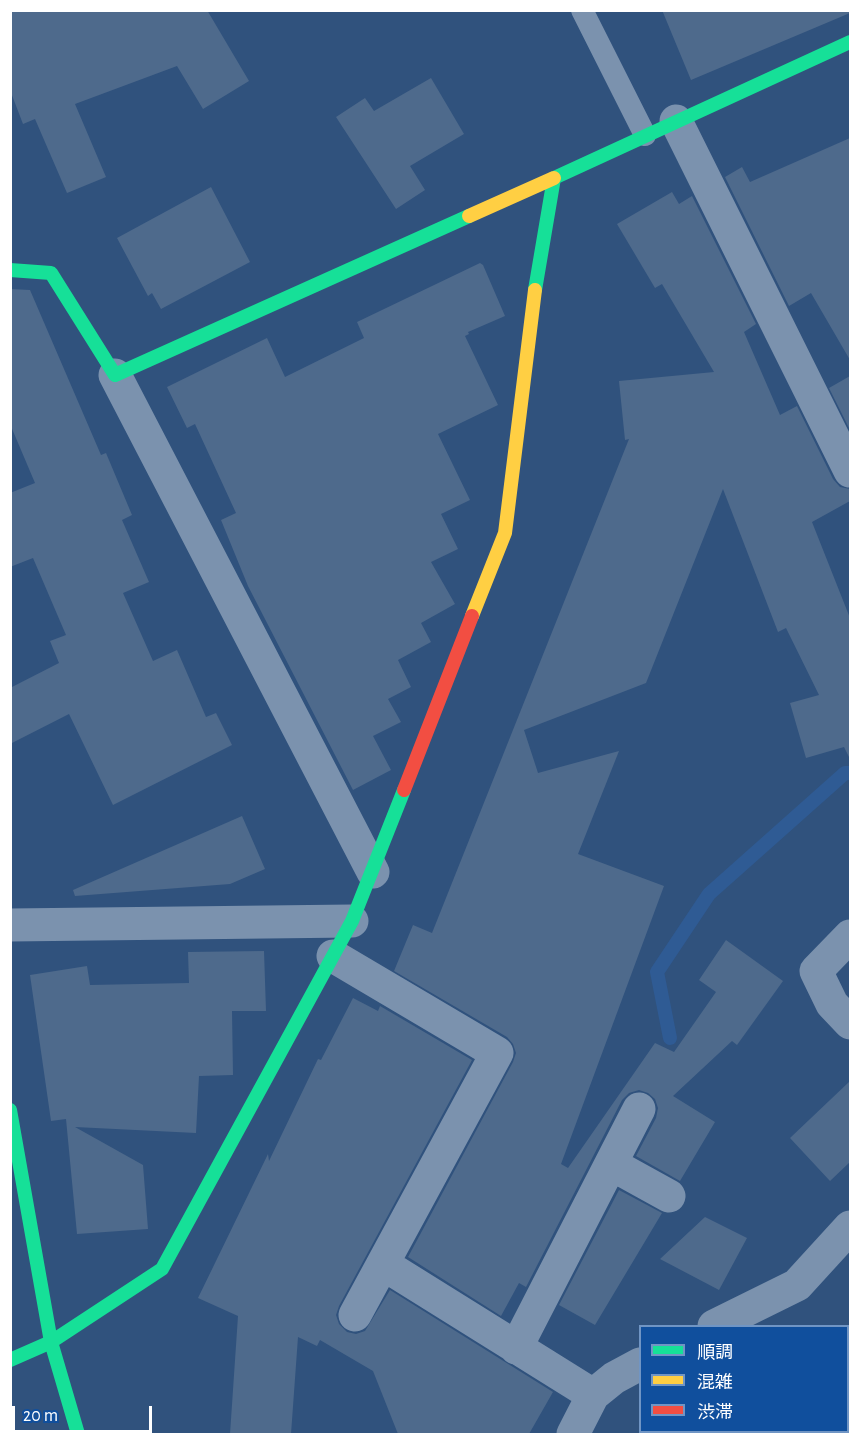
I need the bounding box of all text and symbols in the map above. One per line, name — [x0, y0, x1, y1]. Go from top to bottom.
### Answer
legend — [639, 1325, 849, 1433]
text: 順調 — [697, 1344, 733, 1362]
text: 混雑 — [697, 1374, 733, 1392]
scale bar — [15, 1394, 154, 1432]
text: 渋滞 — [697, 1404, 733, 1422]
text: 20 m — [23, 1407, 58, 1425]

